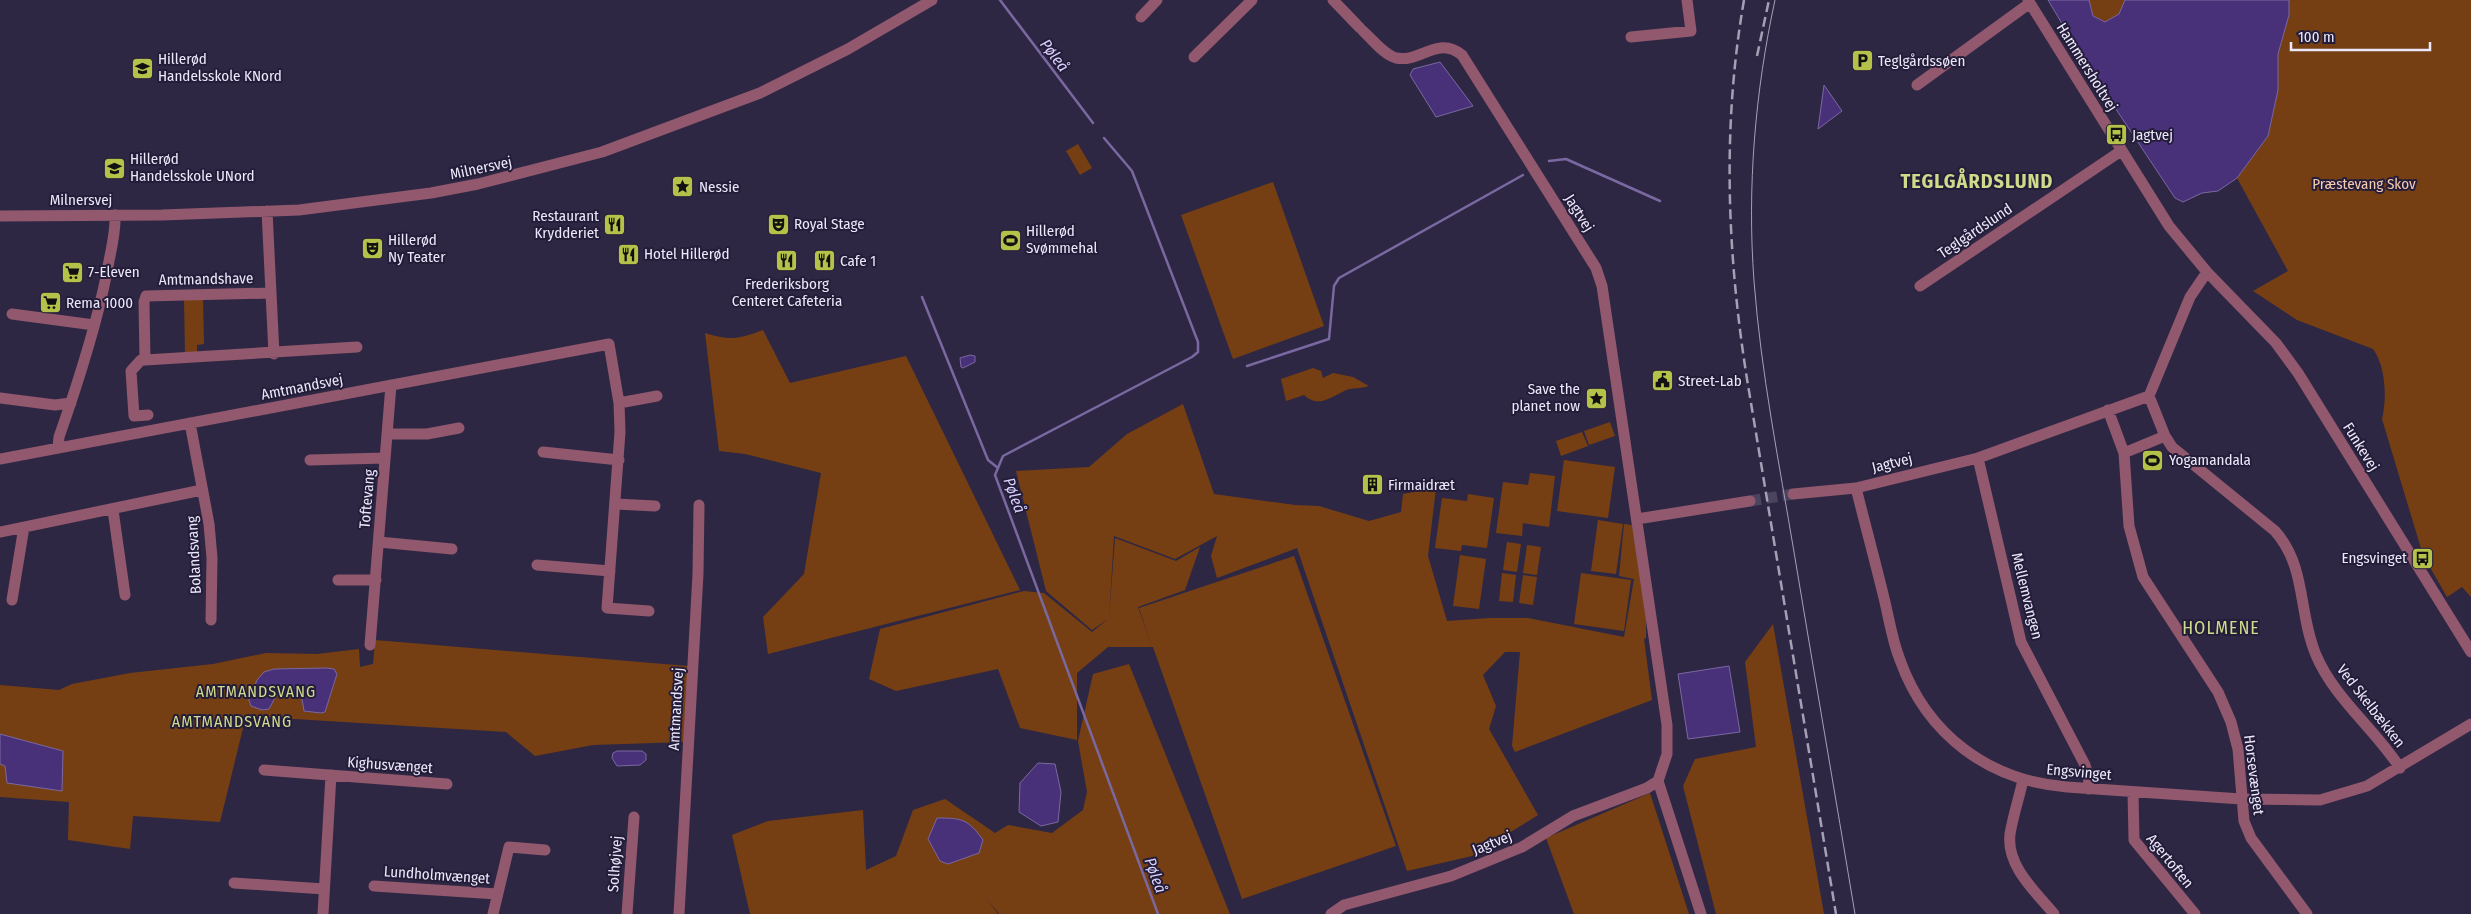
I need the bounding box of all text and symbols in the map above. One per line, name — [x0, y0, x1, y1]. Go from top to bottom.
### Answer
street label: Hammersholtvej — [2053, 19, 2121, 115]
scale bar — [2291, 20, 2430, 52]
text: 100 m — [2298, 28, 2335, 46]
water label: Pøleå — [1036, 35, 1073, 75]
parking icon: Teglgårdssøen — [1850, 49, 1874, 73]
place label: Hillerød Handelsskole KNord — [158, 50, 282, 85]
place label: Teglgårdssøen — [1878, 52, 1965, 70]
school or university icon: Hillerød Handelsskole KNord — [130, 56, 154, 80]
bus stop icon: Jagtvej — [2104, 123, 2128, 147]
place label: Jagtvej — [2132, 126, 2173, 144]
place label: Hillerød Handelsskole UNord — [130, 150, 255, 185]
street label: Milnersvej — [448, 153, 514, 183]
school or university icon: Hillerød Handelsskole UNord — [102, 156, 126, 180]
district label: TEGLGÅRDSLUND — [1901, 168, 2053, 193]
place icon: Nessie — [671, 175, 695, 199]
park label: Præstevang Skov — [2312, 175, 2416, 193]
place label: Nessie — [699, 178, 739, 196]
street label: Milnersvej — [50, 191, 112, 209]
street label: Jagtvej — [1561, 191, 1597, 235]
street label: Teglgårdslund — [1934, 200, 2016, 262]
place label: Restaurant Krydderiet — [532, 207, 599, 242]
theatre icon: Royal Stage — [766, 212, 790, 236]
restaurant icon: Restaurant Krydderiet — [603, 213, 627, 237]
place label: Royal Stage — [794, 215, 865, 233]
place label: Hillerød Svømmehal — [1026, 222, 1097, 257]
sports icon: Hillerød Svømmehal — [998, 228, 1022, 252]
place label: Hillerød Ny Teater — [388, 231, 446, 266]
theatre icon: Hillerød Ny Teater — [360, 237, 384, 261]
restaurant icon: Hotel Hillerød — [616, 242, 640, 266]
place label: Hotel Hillerød — [644, 245, 729, 263]
restaurant icon: Frederiksborg Centeret Cafeteria — [775, 249, 799, 273]
restaurant icon: Cafe 1 — [812, 249, 836, 273]
place label: Cafe 1 — [840, 252, 876, 270]
supermarket icon: 7-Eleven — [60, 260, 84, 284]
place label: 7-Eleven — [88, 263, 140, 281]
street label: Amtmandshave — [159, 269, 253, 289]
place label: Frederiksborg Centeret Cafeteria — [732, 275, 842, 310]
supermarket icon: Rema 1000 — [38, 291, 62, 315]
place label: Rema 1000 — [66, 294, 133, 312]
public building icon: Street-Lab — [1650, 369, 1674, 393]
street label: Amtmandsvej — [259, 370, 345, 404]
place label: Street-Lab — [1678, 372, 1742, 390]
place label: Save the planet now — [1511, 380, 1580, 415]
place icon: Save the planet now — [1584, 386, 1608, 410]
street label: Funkevej — [2339, 419, 2383, 475]
sports icon: Yogamandala — [2141, 448, 2165, 472]
street label: Jagtvej — [1870, 449, 1914, 477]
place label: Yogamandala — [2169, 451, 2251, 469]
street label: Toftevang — [355, 469, 379, 529]
building icon: Firmaidræt — [1360, 473, 1384, 497]
water label: Pøleå — [999, 475, 1030, 515]
place label: Firmaidræt — [1388, 476, 1455, 494]
street label: Bolandsvang — [183, 515, 205, 595]
bus stop icon: Engsvinget — [2411, 546, 2435, 570]
place label: Engsvinget — [2342, 549, 2407, 567]
street label: Mellemvangen — [2008, 551, 2046, 641]
district label: HOLMENE — [2182, 617, 2260, 639]
street label: Ved Skelbækken — [2333, 661, 2409, 751]
street label: Amtmandsvej — [665, 667, 687, 751]
district label: AMTMANDSVANG — [196, 682, 316, 701]
district label: AMTMANDSVANG — [172, 712, 292, 731]
street label: Horsevænget — [2240, 734, 2268, 816]
street label: Kighusvænget — [347, 753, 433, 777]
street label: Engsvinget — [2046, 760, 2112, 784]
street label: Jagtvej — [1470, 827, 1514, 859]
street label: Agertoften — [2143, 830, 2197, 892]
street label: Solhøjvej — [604, 835, 626, 893]
water label: Pøleå — [1140, 855, 1171, 895]
street label: Lundholmvænget — [383, 862, 491, 888]

